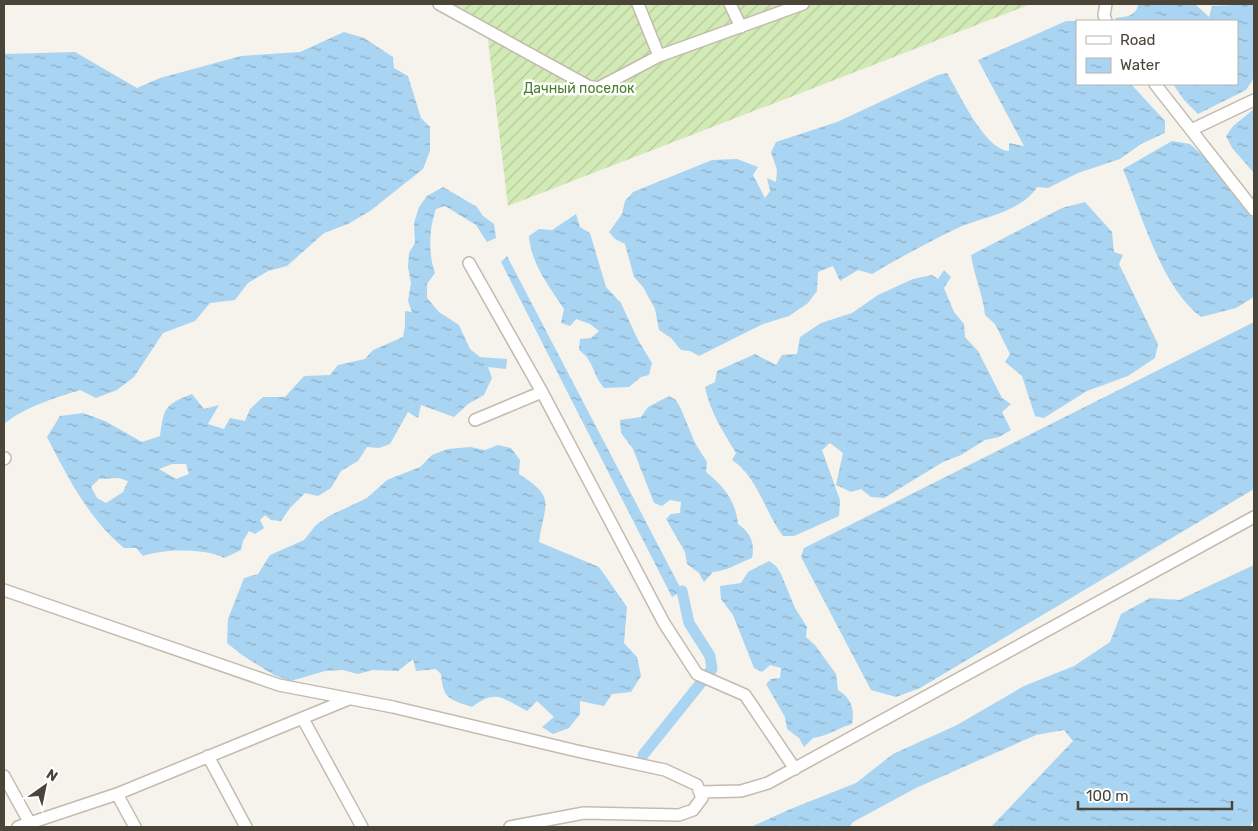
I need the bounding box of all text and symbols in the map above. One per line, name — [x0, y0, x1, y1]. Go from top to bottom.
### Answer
legend — [1076, 20, 1238, 85]
text: Road — [1120, 31, 1156, 49]
text: Water — [1120, 56, 1160, 74]
park label: Дачный поселок — [523, 80, 635, 97]
north arrow — [20, 761, 70, 811]
text: N — [43, 766, 61, 785]
scale bar — [1078, 778, 1232, 810]
text: 100 m — [1086, 787, 1128, 805]

